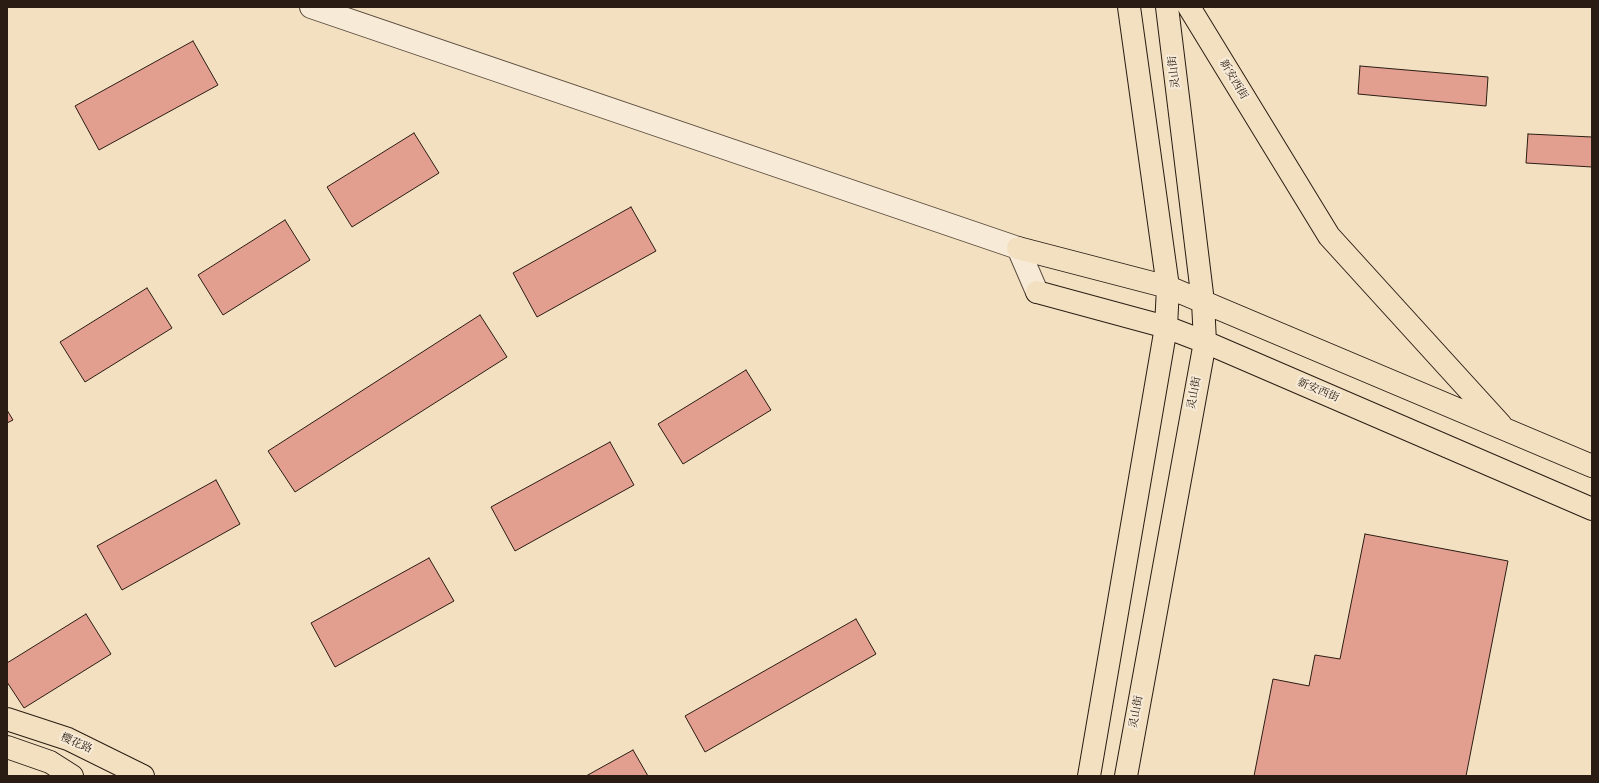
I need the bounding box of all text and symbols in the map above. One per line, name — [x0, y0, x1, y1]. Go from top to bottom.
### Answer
street label: 灵山街 — [1166, 55, 1184, 89]
street label: 新安西街 — [1216, 58, 1250, 102]
street label: 灵山街 — [1186, 376, 1204, 410]
street label: 新安西街 — [1295, 376, 1341, 406]
street label: 灵山街 — [1128, 695, 1146, 729]
street label: 樱花路 — [58, 731, 94, 757]

